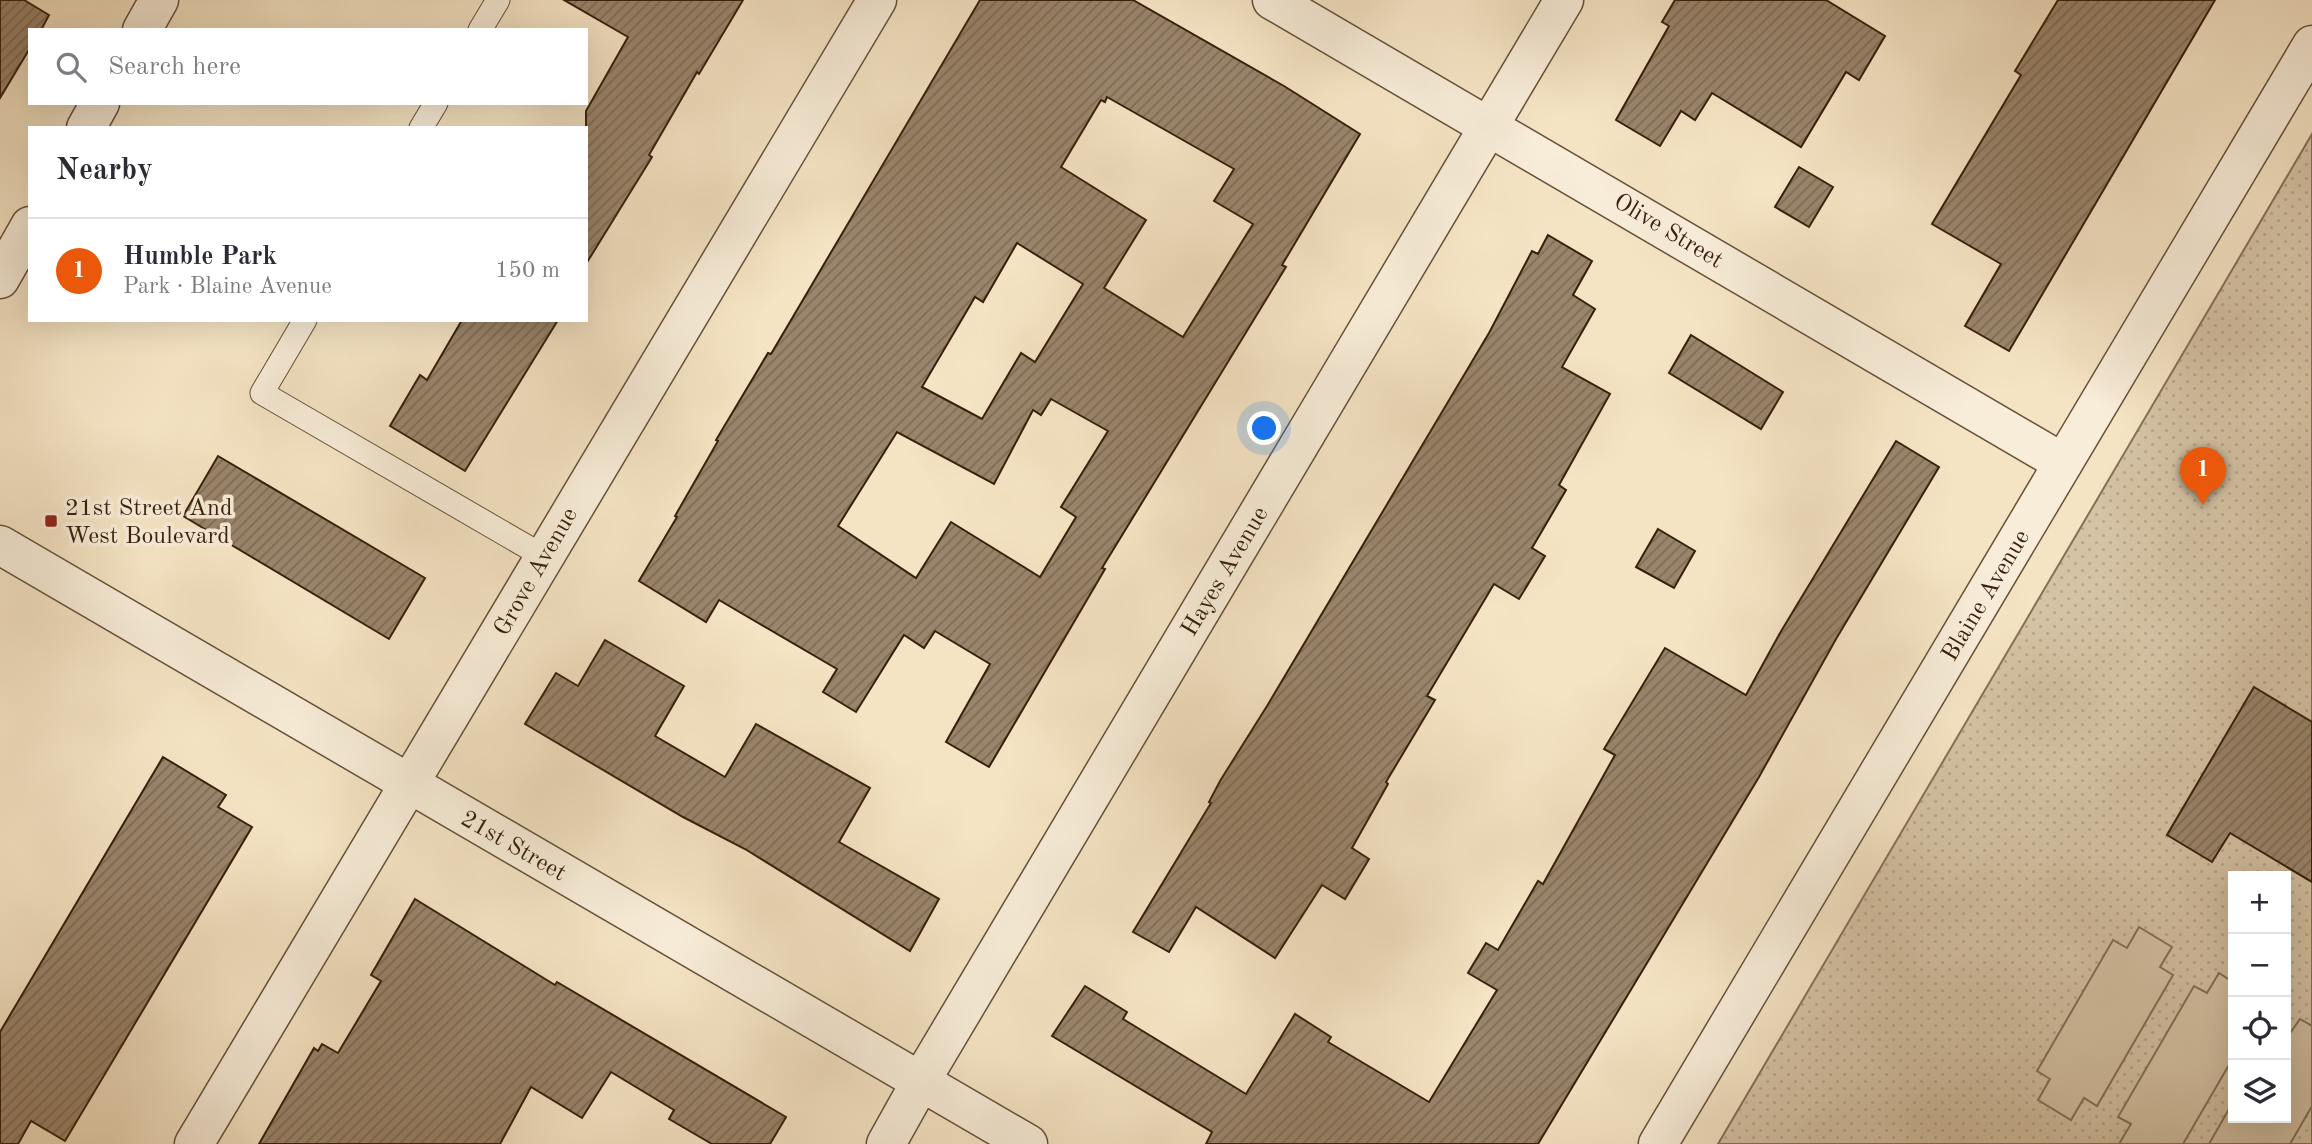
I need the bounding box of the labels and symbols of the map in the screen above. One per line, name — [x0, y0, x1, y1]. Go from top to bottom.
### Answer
street label: Olive Street — [1609, 190, 1727, 274]
your location — [1247, 411, 1281, 445]
pin: 1 — [2180, 447, 2226, 505]
place label: 21st Street And West Boulevard — [65, 497, 233, 549]
street label: Hayes Avenue — [1178, 503, 1274, 641]
street label: Grove Avenue — [490, 504, 583, 640]
marker: 21st Street And West Boulevard — [43, 513, 59, 529]
street label: Blaine Avenue — [1938, 526, 2035, 666]
street label: 21st Street — [456, 807, 570, 886]

